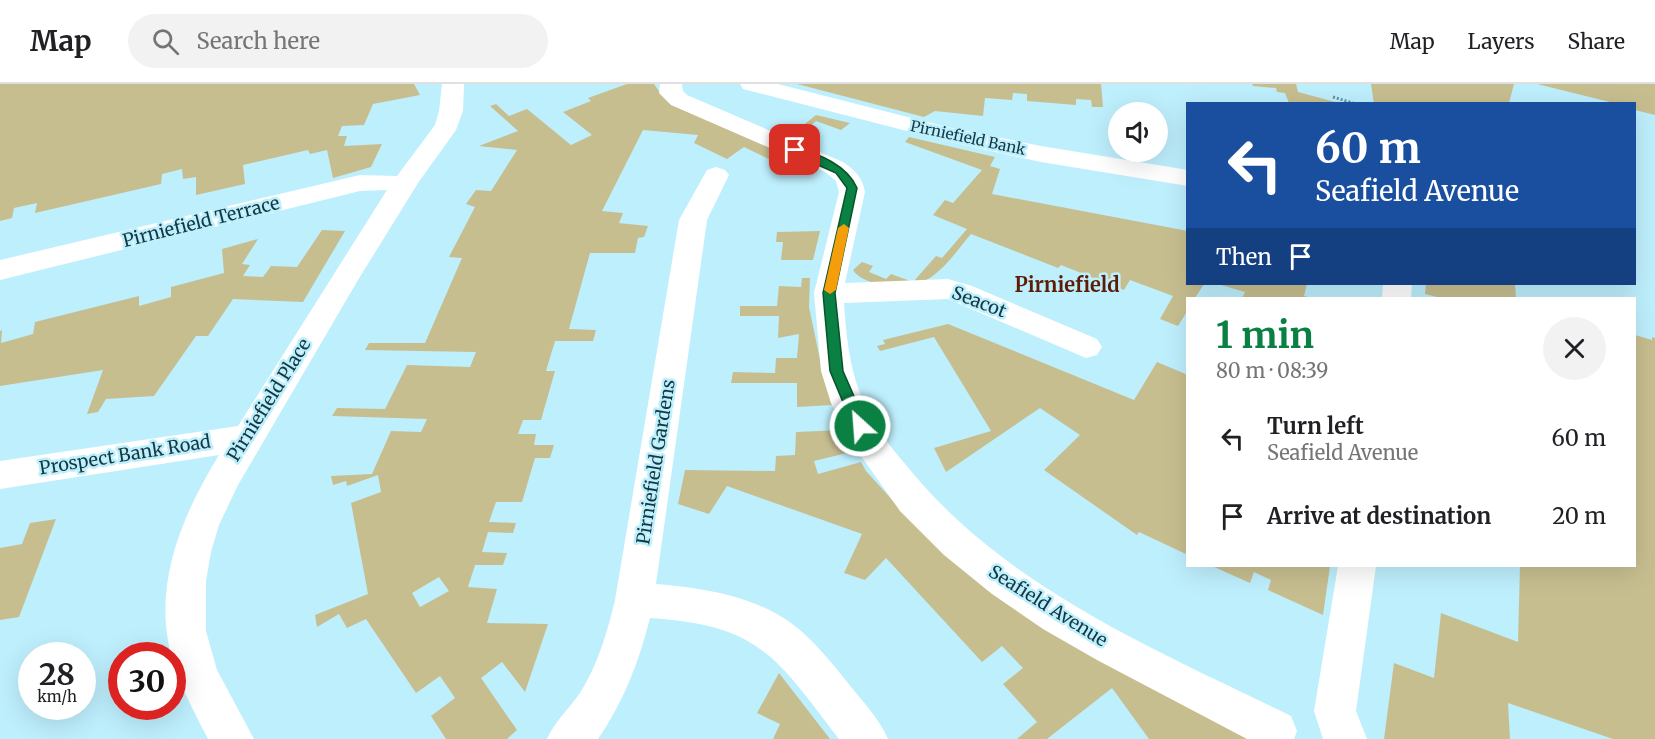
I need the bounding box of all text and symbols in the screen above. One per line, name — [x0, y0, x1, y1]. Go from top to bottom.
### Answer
search box — [128, 14, 548, 68]
text: Map — [30, 23, 92, 59]
icon: search — [149, 25, 182, 58]
text: Search here — [197, 27, 320, 55]
text: Map — [1390, 28, 1435, 55]
text: Layers — [1468, 28, 1535, 55]
text: Share — [1568, 28, 1625, 55]
map controls — [1108, 102, 1168, 162]
button: sound — [1108, 102, 1168, 162]
street label: Pirniefield Bank — [909, 116, 1028, 159]
text: 60 m — [1315, 122, 1421, 174]
pin — [769, 124, 820, 175]
icon: left — [1216, 126, 1294, 204]
icon: arrive — [778, 133, 811, 166]
text: Seafield Avenue — [1315, 174, 1519, 208]
street label: Pirniefield Terrace — [120, 191, 282, 252]
icon: arrive — [1284, 240, 1317, 273]
text: Then — [1216, 243, 1272, 271]
district label: Pirniefield — [1015, 272, 1120, 297]
street label: Seacot — [949, 281, 1010, 322]
text: 1 min — [1216, 313, 1314, 358]
button: close — [1543, 317, 1606, 380]
street label: Pirniefield Place — [222, 334, 316, 465]
text: 80 m · 08:39 — [1216, 358, 1328, 383]
street label: Pirniefield Gardens — [631, 378, 680, 546]
position arrow — [828, 394, 892, 458]
text: Turn left — [1267, 412, 1364, 440]
icon: left — [1216, 422, 1249, 455]
text: 60 m — [1552, 424, 1606, 452]
street label: Prospect Bank Road — [37, 430, 213, 479]
text: Seafield Avenue — [1267, 440, 1418, 465]
icon: arrive — [1216, 500, 1249, 533]
text: Arrive at destination — [1267, 502, 1491, 530]
text: 20 m — [1552, 502, 1606, 530]
street label: Seafield Avenue — [984, 560, 1112, 651]
speed limit sign: 30 — [108, 642, 186, 720]
text: 28 — [39, 655, 75, 693]
text: km/h — [37, 687, 77, 706]

